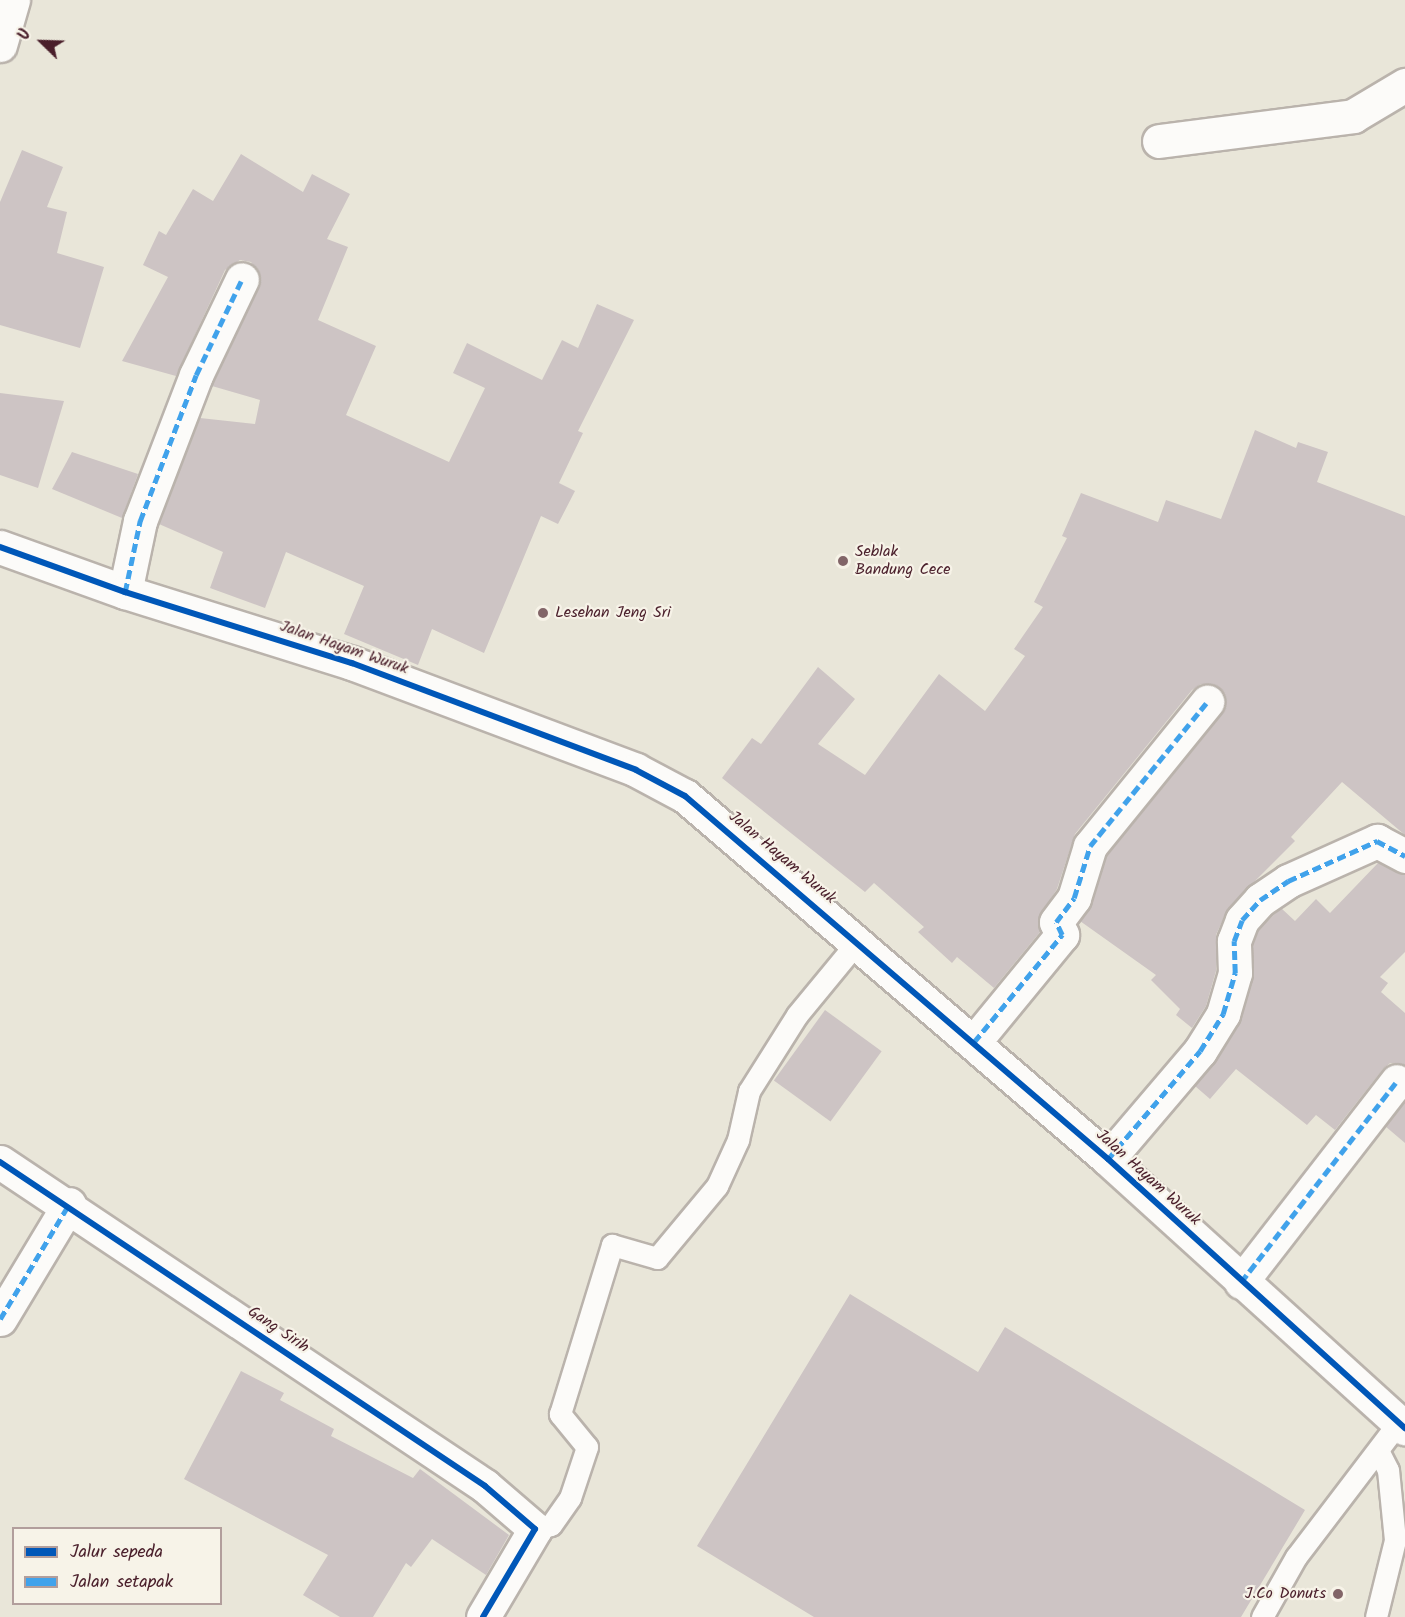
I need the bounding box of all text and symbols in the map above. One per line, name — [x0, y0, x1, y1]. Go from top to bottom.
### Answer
north arrow — [12, 12, 72, 72]
text: U — [12, 26, 38, 44]
place label: Seblak Bandung Cece — [855, 542, 951, 580]
marker: Seblak Bandung Cece — [836, 554, 850, 568]
place label: Lesehan Jeng Sri — [555, 603, 671, 623]
marker: Lesehan Jeng Sri — [536, 606, 550, 620]
street label: Jalan Hayam Wuruk — [277, 617, 411, 679]
street label: Jalan Hayam Wuruk — [724, 807, 840, 909]
street label: Jalan Hayam Wuruk — [1092, 1126, 1204, 1230]
street label: Gang Sirih — [244, 1303, 312, 1357]
legend — [12, 1527, 222, 1605]
text: Jalur sepeda — [70, 1538, 163, 1567]
text: Jalan setapak — [70, 1568, 173, 1597]
place label: J.Co Donuts — [1245, 1584, 1326, 1604]
marker: J.Co Donuts — [1331, 1587, 1345, 1601]

